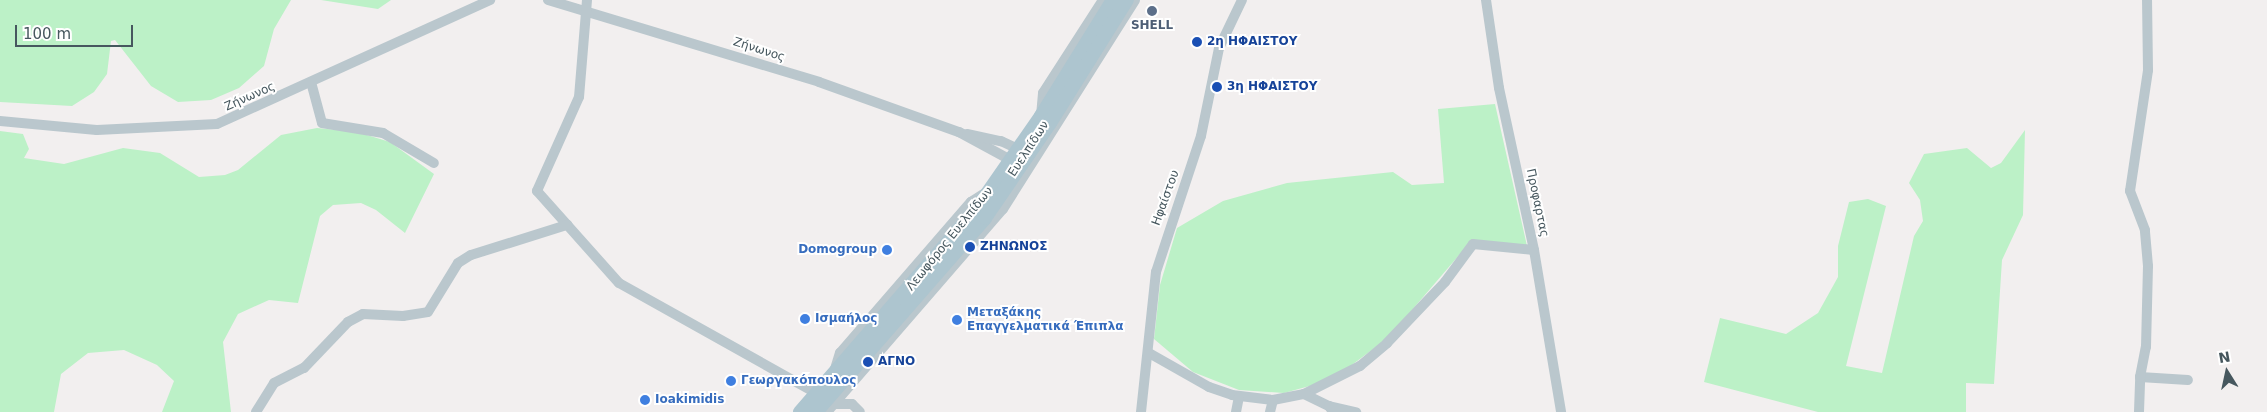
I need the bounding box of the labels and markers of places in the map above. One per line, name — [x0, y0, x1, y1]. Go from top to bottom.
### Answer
marker: SHELL — [1146, 5, 1158, 17]
place label: SHELL — [1131, 19, 1173, 33]
place label: 2η ΗΦΑΙΣΤΟΥ — [1207, 35, 1297, 49]
marker: 2η ΗΦΑΙΣΤΟΥ — [1191, 36, 1203, 48]
place label: 3η ΗΦΑΙΣΤΟΥ — [1227, 80, 1317, 94]
marker: 3η ΗΦΑΙΣΤΟΥ — [1211, 81, 1223, 93]
place label: ΖΗΝΩΝΟΣ — [980, 240, 1047, 254]
marker: ΖΗΝΩΝΟΣ — [964, 241, 976, 253]
place label: Domogroup — [798, 243, 877, 257]
marker: Domogroup — [881, 244, 893, 256]
place label: Μεταξάκης Επαγγελματικά Έπιπλα — [967, 306, 1124, 334]
place label: Ισμαήλος — [815, 312, 877, 326]
marker: Ισμαήλος — [799, 313, 811, 325]
marker: Μεταξάκης Επαγγελματικά Έπιπλα — [951, 314, 963, 326]
place label: ΑΓΝΟ — [878, 355, 915, 369]
marker: ΑΓΝΟ — [862, 356, 874, 368]
place label: Γεωργακόπουλος — [741, 374, 856, 388]
marker: Γεωργακόπουλος — [725, 375, 737, 387]
place label: Ioakimidis — [655, 393, 724, 407]
marker: Ioakimidis — [639, 394, 651, 406]

